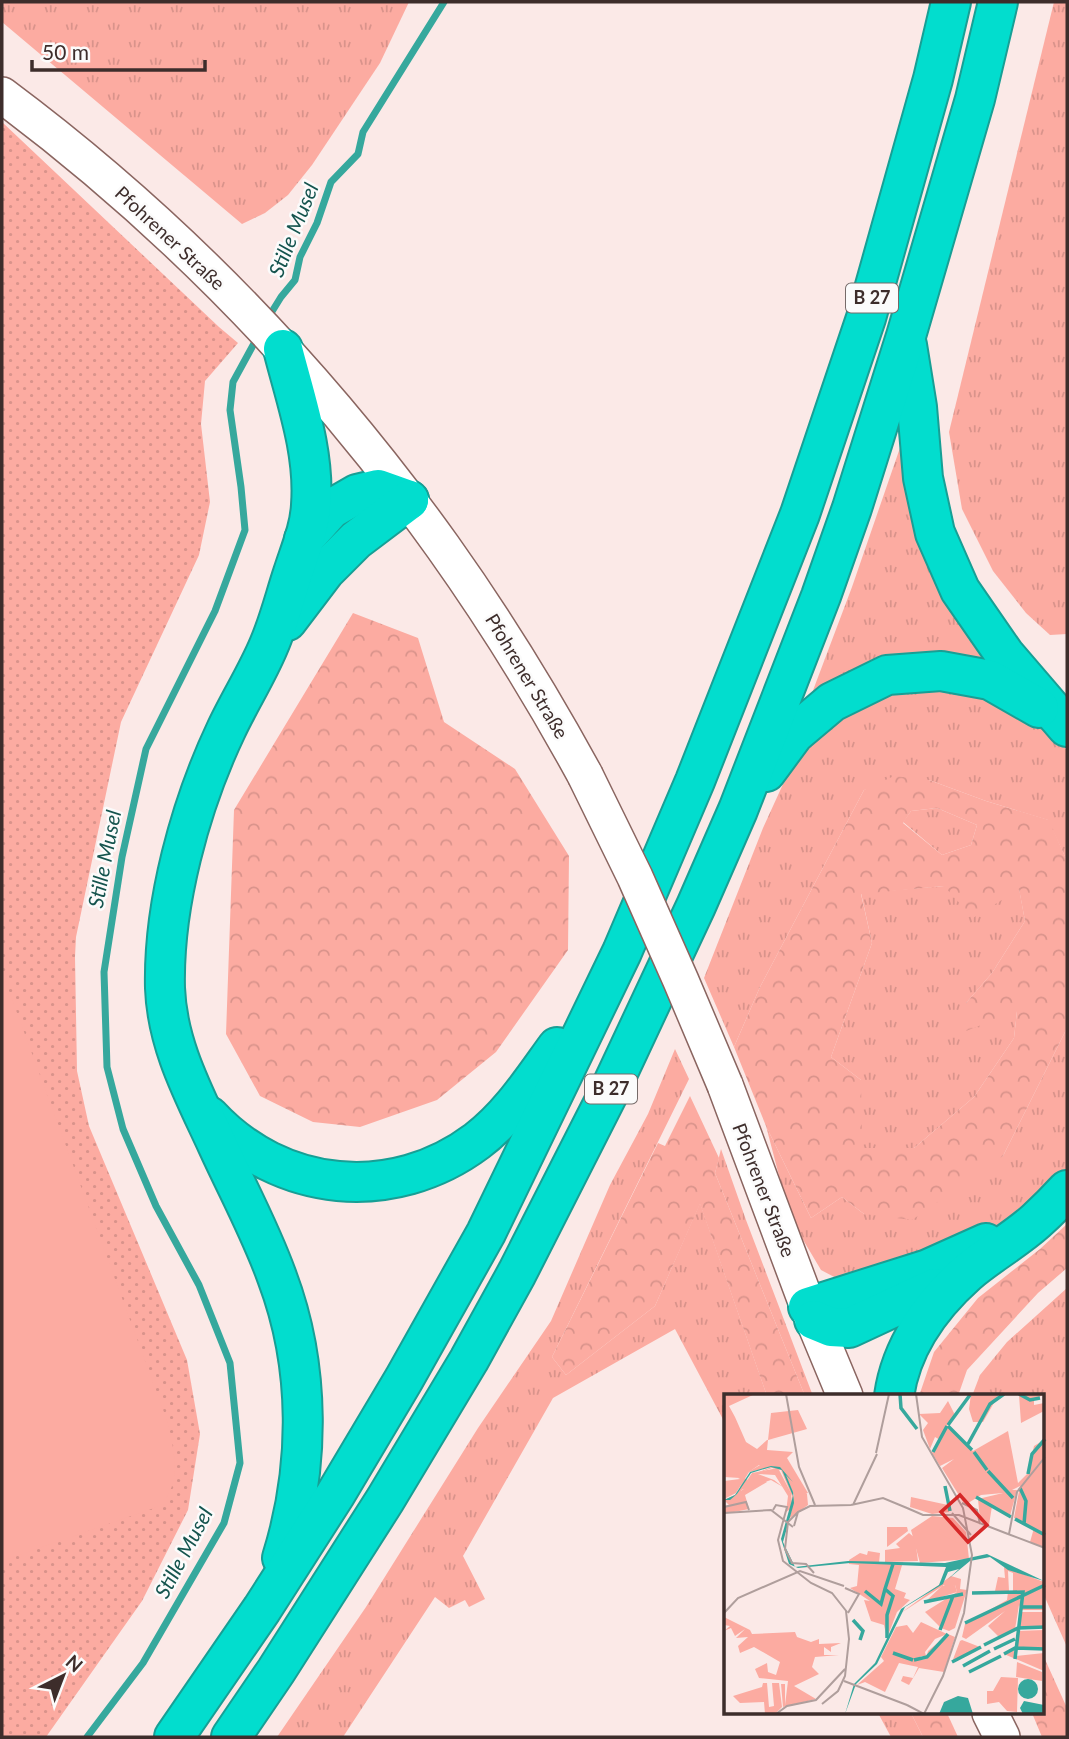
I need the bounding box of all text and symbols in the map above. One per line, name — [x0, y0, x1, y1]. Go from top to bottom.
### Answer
scale bar — [32, 28, 205, 72]
text: 50 m — [42, 39, 89, 64]
water label: Stille Musel — [262, 179, 323, 280]
street label: Pfohrener Straße — [111, 181, 230, 294]
road number: B 27 — [846, 284, 898, 312]
street label: Pfohrener Straße — [481, 609, 574, 742]
water label: Stille Musel — [82, 808, 125, 910]
road number: B 27 — [585, 1074, 637, 1104]
street label: Pfohrener Straße — [728, 1120, 801, 1260]
inset map — [724, 1394, 1044, 1714]
water label: Stille Musel — [148, 1503, 217, 1602]
north arrow — [28, 1641, 98, 1711]
text: N — [62, 1650, 88, 1676]

